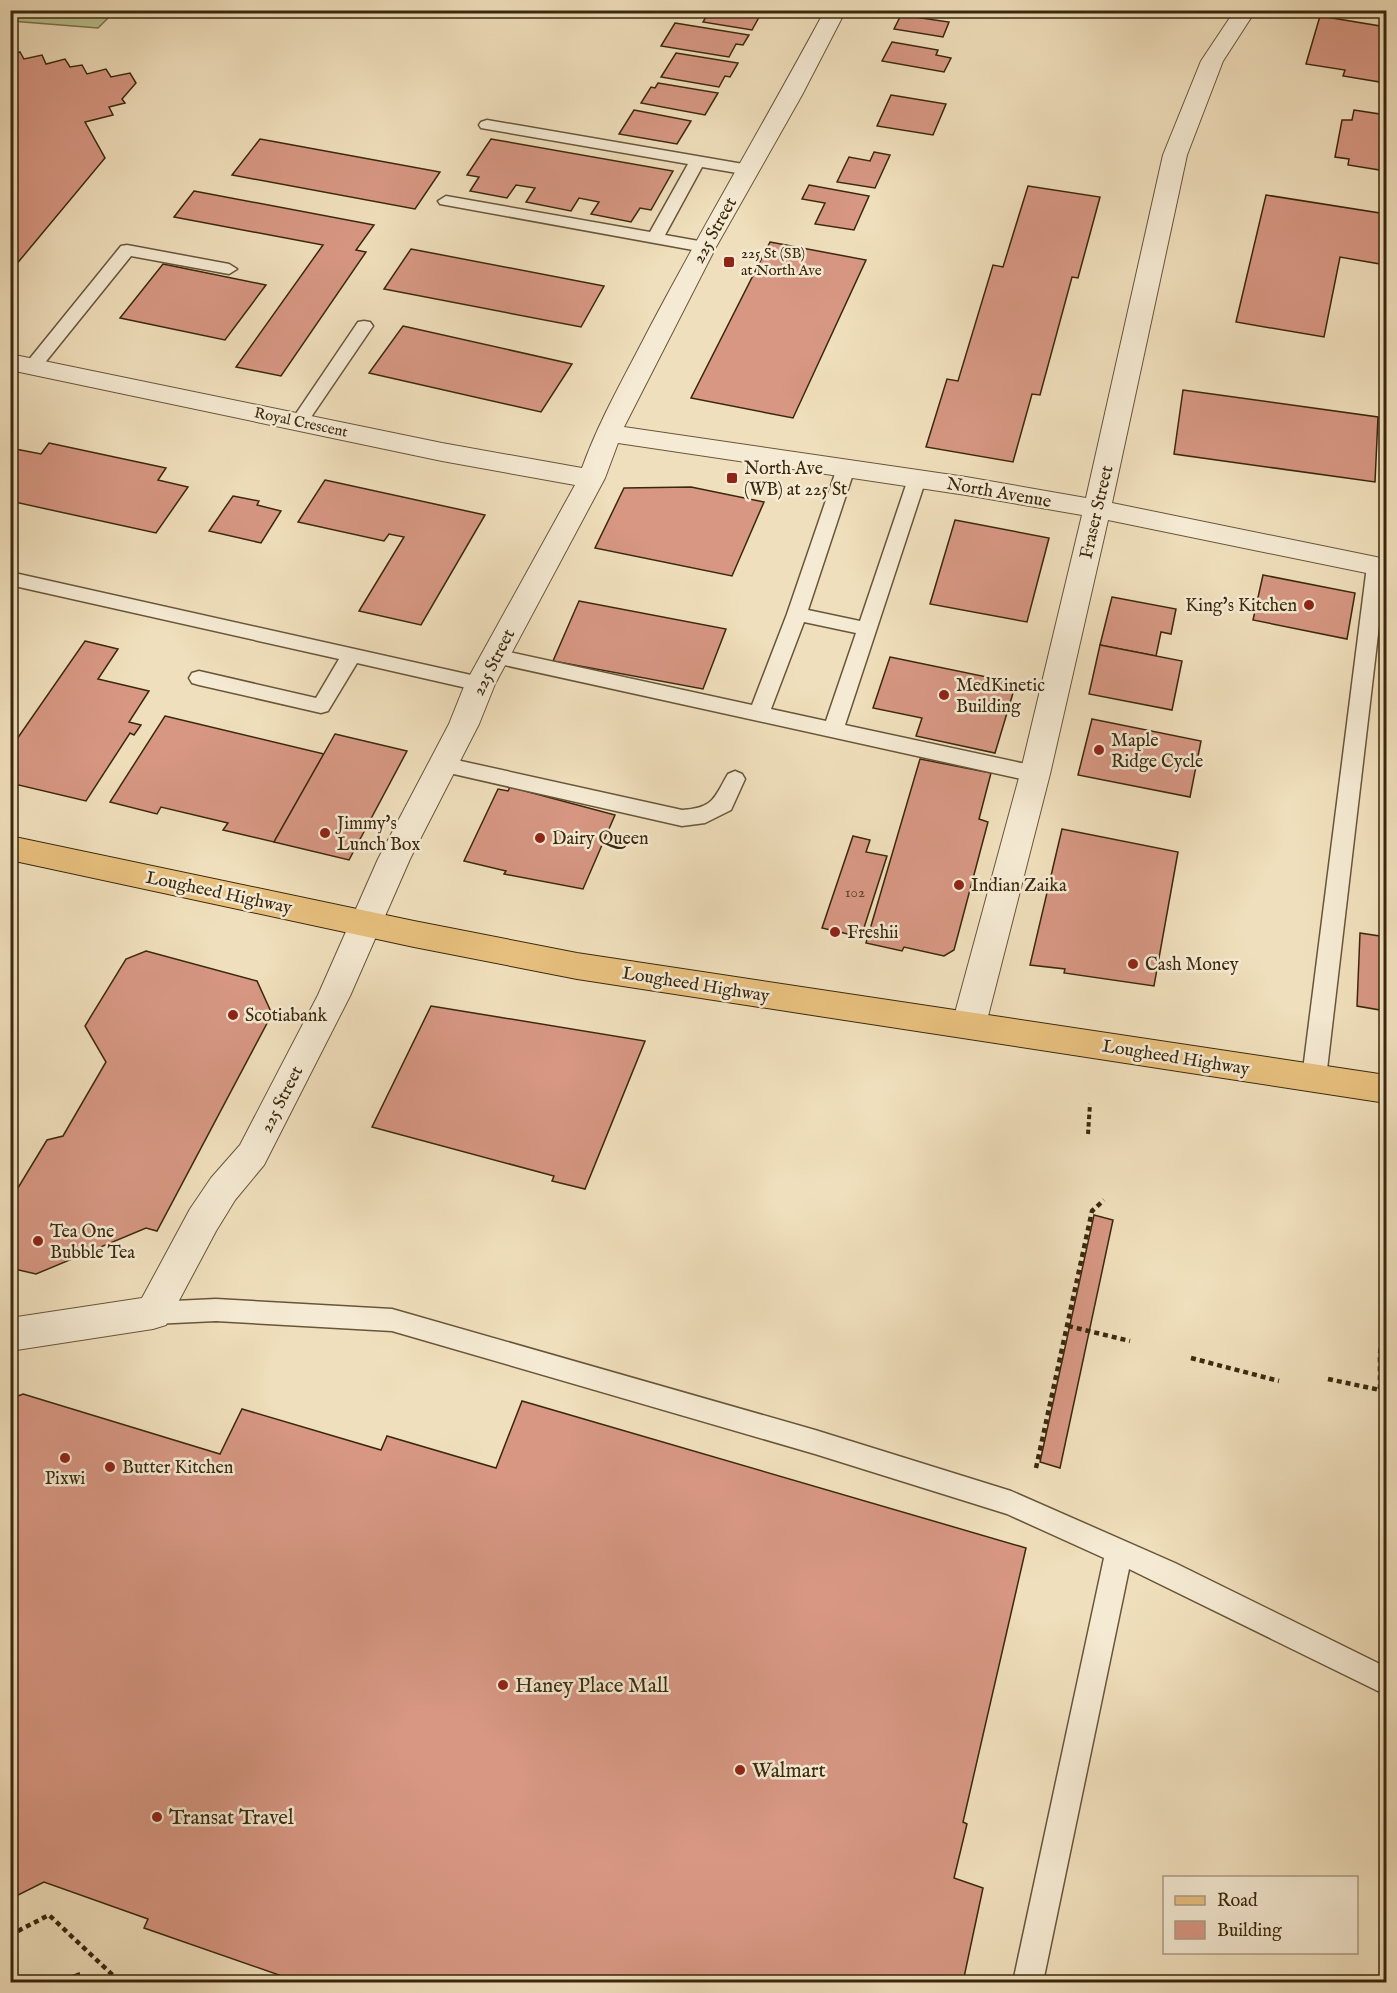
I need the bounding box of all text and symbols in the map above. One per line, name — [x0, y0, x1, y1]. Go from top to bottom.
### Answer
street label: 225 Street — [688, 194, 743, 268]
place label: 225 St (SB) at North Ave — [741, 244, 822, 280]
marker: 225 St (SB) at North Ave — [722, 255, 736, 269]
street label: Royal Crescent — [252, 403, 349, 442]
place label: North Ave (WB) at 225 St — [744, 458, 847, 502]
street label: Fraser Street — [1076, 463, 1119, 561]
marker: North Ave (WB) at 225 St — [725, 471, 739, 485]
street label: North Avenue — [945, 473, 1053, 514]
place label: King's Kitchen — [1185, 595, 1297, 618]
marker: King's Kitchen — [1302, 598, 1316, 612]
street label: 225 Street — [468, 625, 521, 700]
place label: MedKinetic Building — [956, 675, 1045, 719]
marker: MedKinetic Building — [937, 688, 951, 702]
place label: Maple Ridge Cycle — [1111, 730, 1203, 774]
marker: Maple Ridge Cycle — [1092, 743, 1106, 757]
place label: Jimmy's Lunch Box — [335, 813, 420, 857]
marker: Jimmy's Lunch Box — [318, 826, 332, 840]
place label: Dairy Queen — [552, 828, 649, 851]
marker: Dairy Queen — [533, 831, 547, 845]
street label: Lougheed Highway — [143, 867, 294, 920]
place label: Indian Zaika — [971, 875, 1067, 898]
marker: Indian Zaika — [952, 878, 966, 892]
house number: 102 — [845, 883, 865, 902]
place label: Freshii — [847, 922, 899, 945]
marker: Freshii — [828, 925, 842, 939]
place label: Cash Money — [1145, 954, 1239, 977]
marker: Cash Money — [1126, 957, 1140, 971]
street label: Lougheed Highway — [620, 962, 771, 1009]
place label: Scotiabank — [245, 1005, 327, 1028]
marker: Scotiabank — [226, 1008, 240, 1022]
street label: Lougheed Highway — [1100, 1035, 1251, 1082]
street label: 225 Street — [256, 1062, 309, 1137]
place label: Tea One Bubble Tea — [50, 1221, 135, 1265]
marker: Tea One Bubble Tea — [31, 1234, 45, 1248]
marker: Pixwi — [58, 1451, 72, 1465]
place label: Butter Kitchen — [122, 1457, 234, 1480]
marker: Butter Kitchen — [103, 1460, 117, 1474]
place label: Pixwi — [45, 1468, 85, 1491]
place label: Haney Place Mall — [515, 1673, 669, 1700]
marker: Haney Place Mall — [496, 1678, 510, 1692]
place label: Walmart — [752, 1758, 826, 1785]
marker: Walmart — [733, 1763, 747, 1777]
place label: Transat Travel — [169, 1805, 294, 1832]
marker: Transat Travel — [150, 1810, 164, 1824]
legend — [1163, 1876, 1358, 1954]
text: Road — [1217, 1890, 1258, 1913]
text: Building — [1217, 1920, 1282, 1943]

